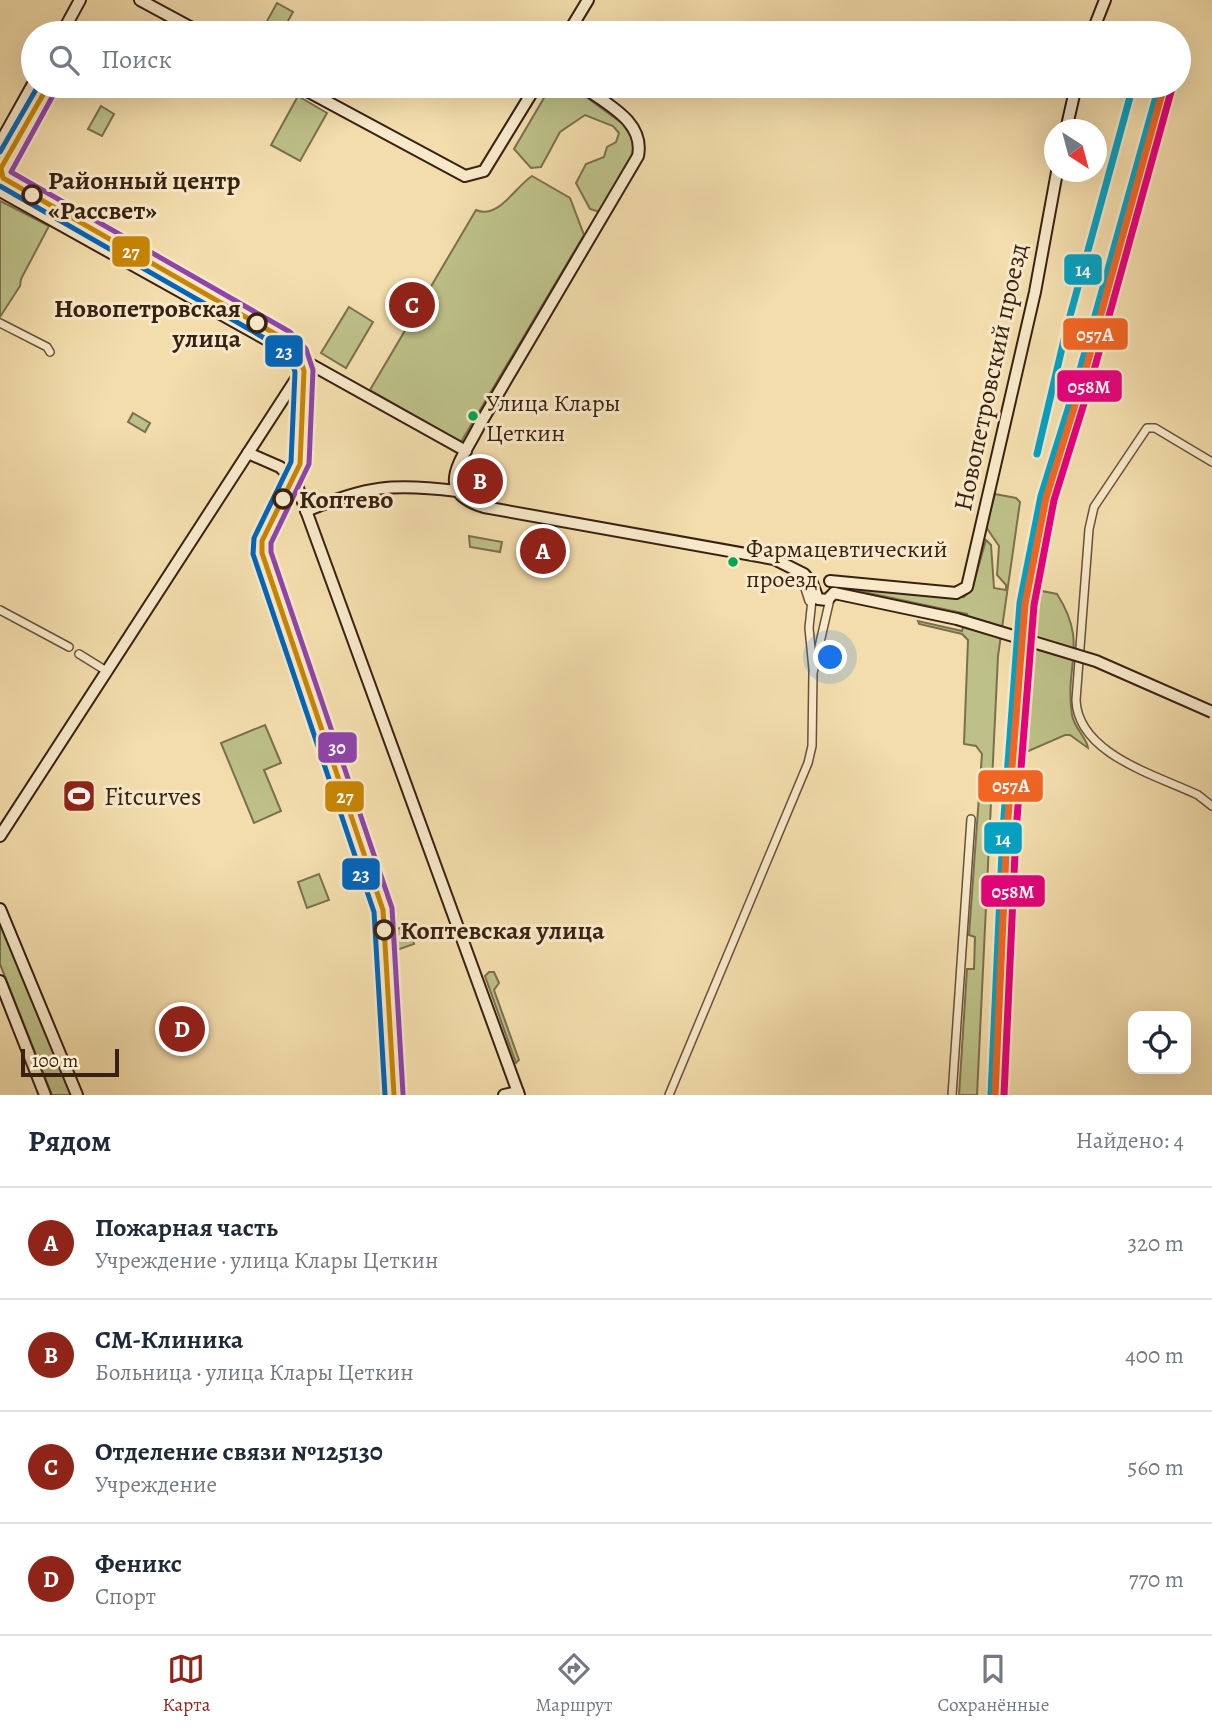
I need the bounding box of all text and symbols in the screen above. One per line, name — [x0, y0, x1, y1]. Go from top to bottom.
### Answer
search box — [21, 21, 1191, 98]
icon: search — [45, 41, 83, 79]
text: Поиск — [101, 42, 172, 77]
north arrow — [1044, 119, 1107, 182]
place label: Районный центр «Рассвет» — [48, 163, 240, 228]
marker: Районный центр «Рассвет» — [22, 185, 42, 205]
line badge: 27 — [111, 235, 151, 268]
text: 27 — [122, 239, 141, 265]
street label: Новопетровский проезд — [945, 240, 1036, 514]
line badge: 14 — [1063, 253, 1103, 286]
text: 14 — [1075, 257, 1091, 283]
pin: C — [389, 279, 435, 331]
place label: Новопетровская улица — [54, 291, 242, 356]
marker: Новопетровская улица — [247, 313, 267, 333]
line badge: 057А — [1062, 317, 1129, 351]
text: 057А — [1076, 322, 1115, 348]
line badge: 23 — [264, 334, 304, 368]
text: 23 — [275, 339, 293, 365]
line badge: 058М — [1056, 369, 1123, 403]
text: 058М — [1068, 374, 1110, 400]
place label: Улица Клары Цеткин — [486, 387, 621, 449]
marker: Улица Клары Цеткин — [466, 409, 480, 423]
pin: B — [457, 455, 503, 507]
place label: Коптево — [299, 482, 393, 517]
marker: Коптево — [273, 489, 293, 509]
pin: A — [520, 525, 566, 577]
place label: Фармацевтический проезд — [746, 533, 948, 595]
marker: Фармацевтический проезд — [726, 555, 740, 569]
your location — [813, 640, 847, 674]
line badge: 30 — [317, 731, 358, 764]
text: 30 — [328, 735, 346, 761]
line badge: 057А — [977, 769, 1044, 803]
text: 057А — [992, 773, 1031, 799]
sports icon: Fitcurves — [60, 777, 98, 815]
place label: Fitcurves — [104, 779, 201, 814]
line badge: 27 — [324, 780, 365, 813]
text: 27 — [336, 784, 355, 810]
line badge: 14 — [983, 821, 1023, 855]
text: 14 — [995, 826, 1011, 852]
line badge: 23 — [341, 857, 381, 891]
text: 23 — [352, 862, 370, 888]
line badge: 058М — [980, 874, 1046, 908]
text: 058М — [992, 879, 1034, 905]
place label: Коптевская улица — [400, 913, 605, 948]
marker: Коптевская улица — [374, 920, 394, 940]
pin: D — [159, 1003, 205, 1055]
map controls — [1128, 1011, 1191, 1074]
button: locate — [1128, 1011, 1191, 1074]
scale bar — [21, 1046, 119, 1078]
text: 100 m — [32, 1048, 78, 1074]
text: Рядом — [28, 1121, 111, 1161]
text: Найдено: 4 — [1076, 1125, 1184, 1156]
text: Пожарная часть — [95, 1210, 278, 1245]
text: A — [44, 1228, 58, 1259]
text: 320 m — [1128, 1228, 1184, 1259]
text: Учреждение · улица Клары Цеткин — [95, 1245, 438, 1276]
text: СМ-Клиника — [95, 1322, 243, 1357]
text: B — [44, 1340, 58, 1371]
text: 400 m — [1125, 1340, 1184, 1371]
text: Больница · улица Клары Цеткин — [95, 1357, 414, 1388]
text: Отделение связи №125130 — [95, 1434, 383, 1469]
text: C — [44, 1452, 58, 1483]
text: 560 m — [1128, 1452, 1184, 1483]
text: Учреждение — [95, 1469, 217, 1500]
text: Феникс — [95, 1546, 182, 1581]
text: D — [43, 1564, 59, 1595]
text: 770 m — [1129, 1564, 1184, 1595]
text: Спорт — [95, 1581, 156, 1612]
tab: Карта — [163, 1650, 210, 1718]
tab: Маршрут — [535, 1650, 612, 1718]
tab: Сохранённые — [937, 1650, 1049, 1718]

